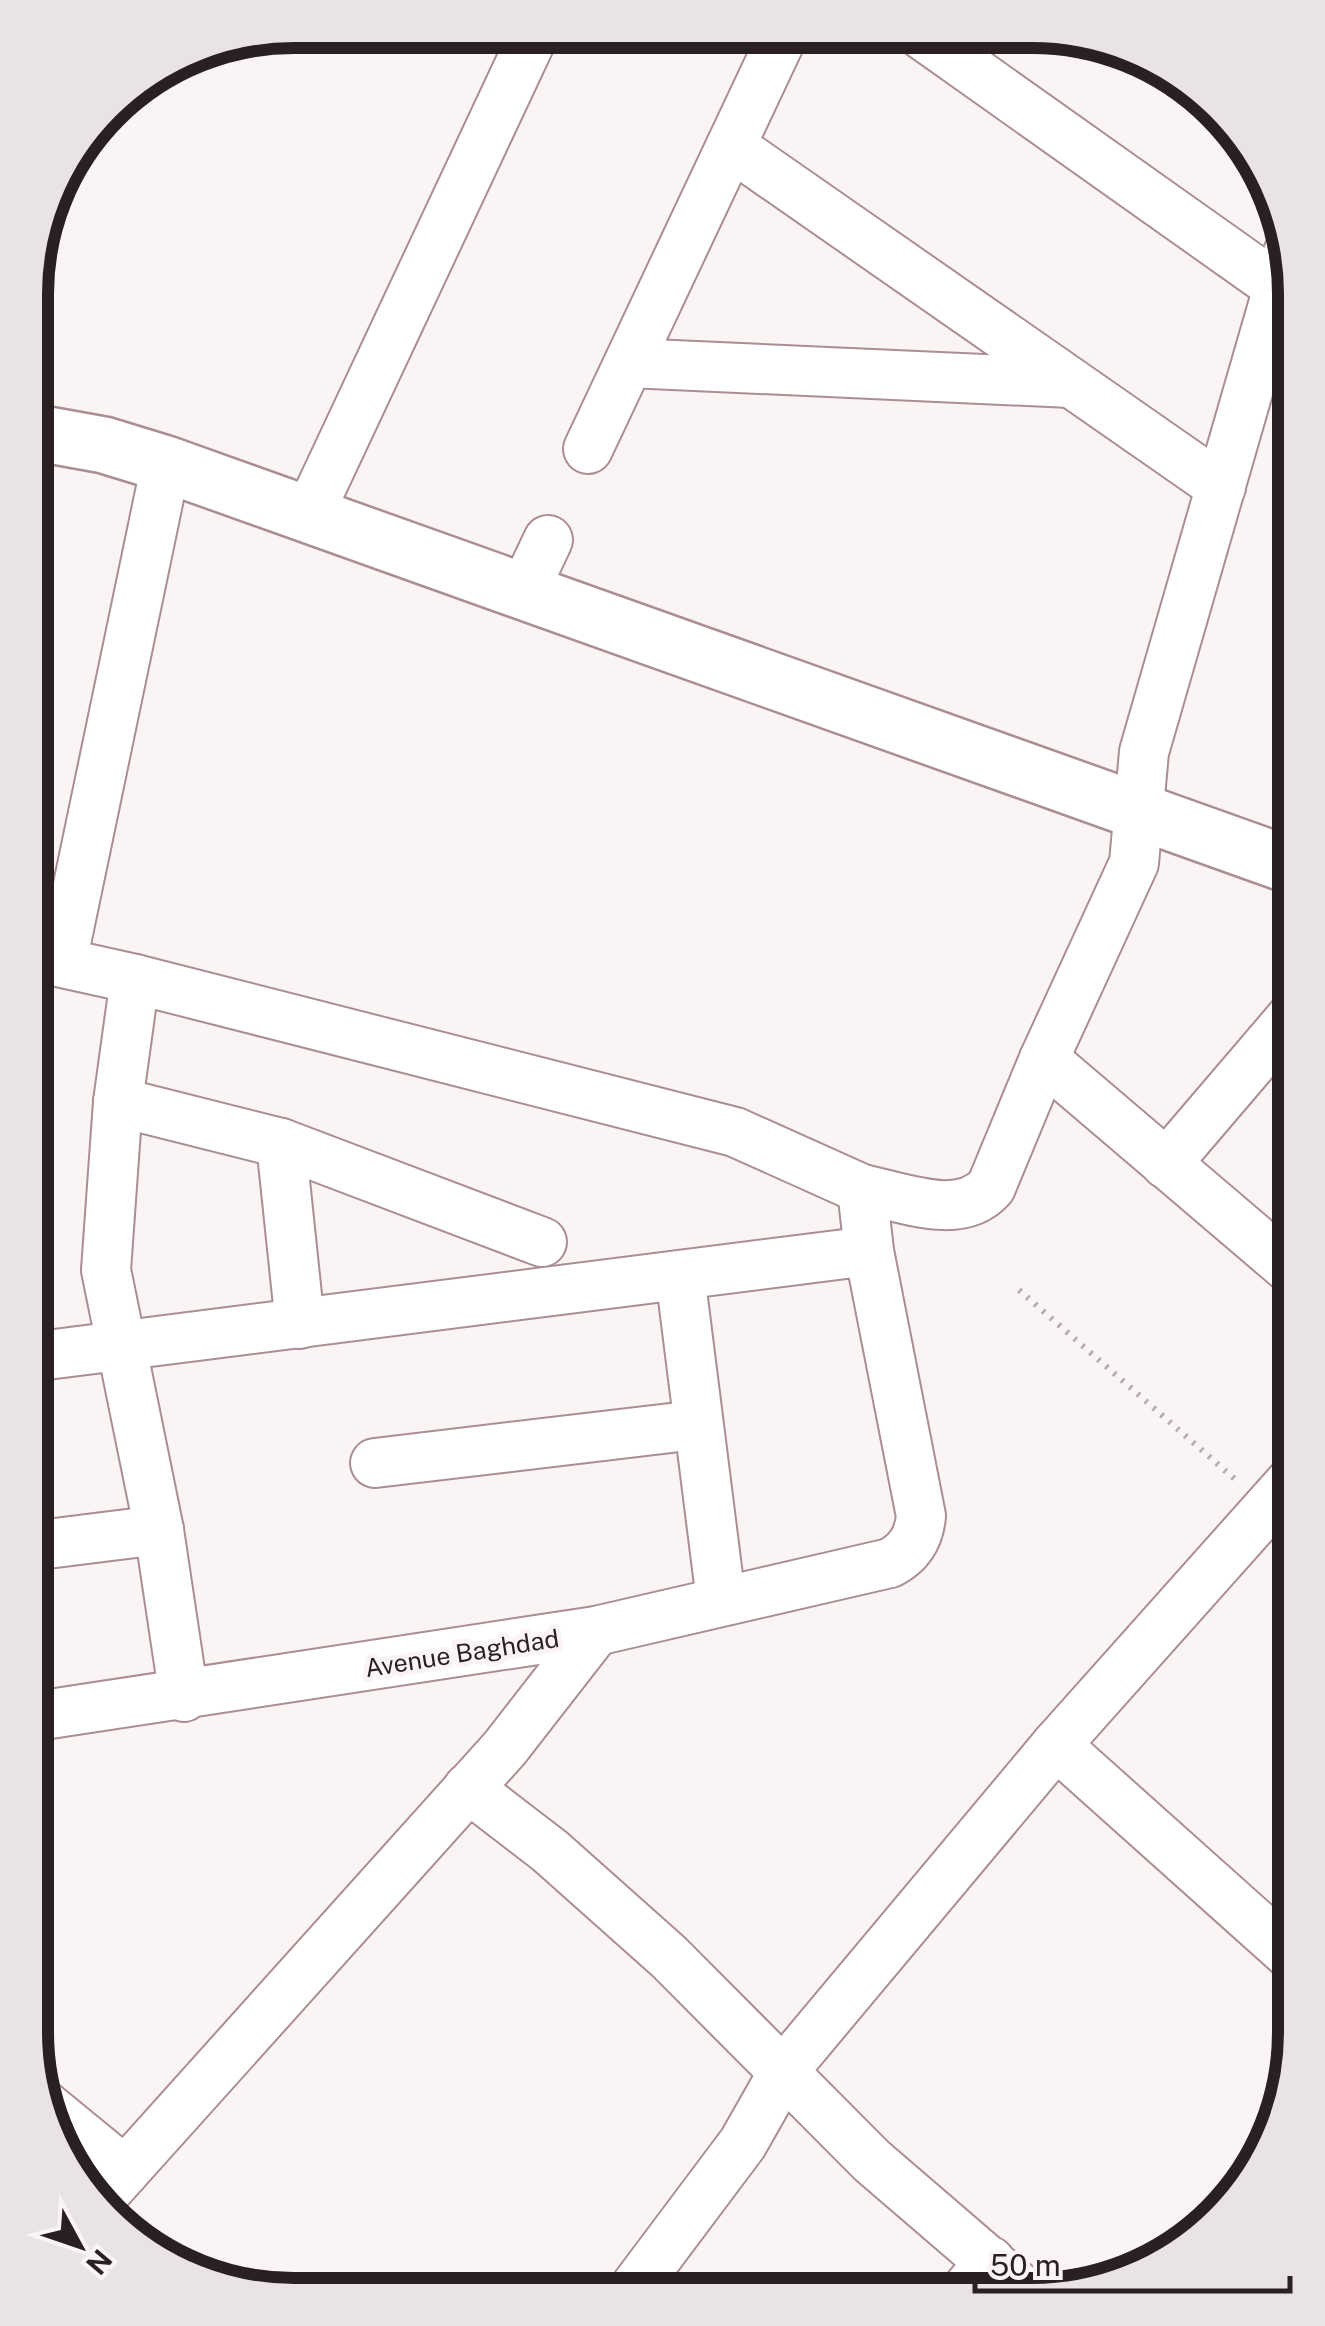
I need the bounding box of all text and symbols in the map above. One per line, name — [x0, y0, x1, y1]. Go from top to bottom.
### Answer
street label: Avenue Baghdad — [363, 1623, 561, 1683]
north arrow — [30, 2196, 130, 2296]
scale bar — [975, 2231, 1290, 2293]
text: N — [80, 2243, 119, 2281]
text: 50 m — [990, 2247, 1061, 2283]

